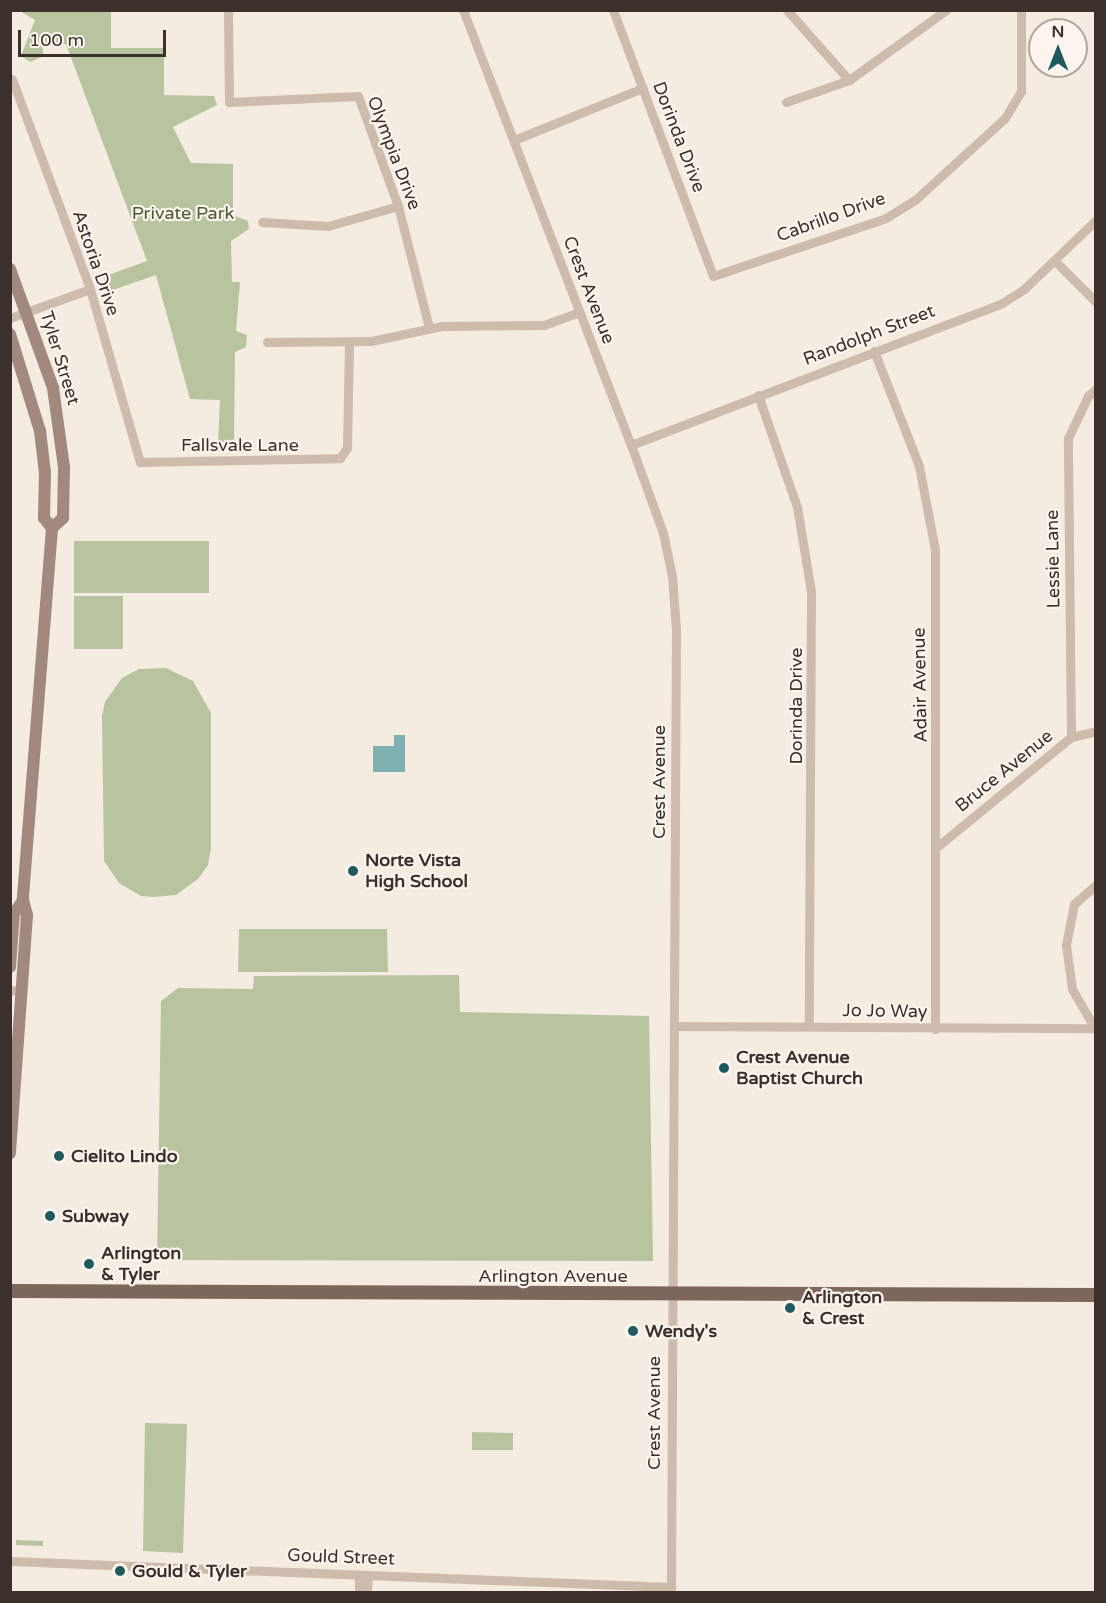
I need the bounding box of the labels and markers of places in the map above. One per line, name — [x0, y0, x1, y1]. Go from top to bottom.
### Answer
place label: Norte Vista High School — [365, 850, 468, 892]
marker: Norte Vista High School — [346, 864, 360, 878]
place label: Crest Avenue Baptist Church — [736, 1047, 863, 1090]
marker: Crest Avenue Baptist Church — [717, 1061, 731, 1075]
place label: Cielito Lindo — [71, 1145, 178, 1167]
marker: Cielito Lindo — [52, 1149, 66, 1163]
place label: Subway — [62, 1205, 129, 1227]
marker: Subway — [43, 1209, 57, 1223]
place label: Arlington & Tyler — [101, 1243, 181, 1286]
marker: Arlington & Tyler — [82, 1257, 96, 1271]
place label: Arlington & Crest — [802, 1287, 882, 1330]
marker: Arlington & Crest — [783, 1301, 797, 1315]
place label: Wendy's — [645, 1320, 717, 1342]
marker: Wendy's — [626, 1324, 640, 1338]
place label: Gould & Tyler — [132, 1560, 247, 1582]
marker: Gould & Tyler — [113, 1564, 127, 1578]

